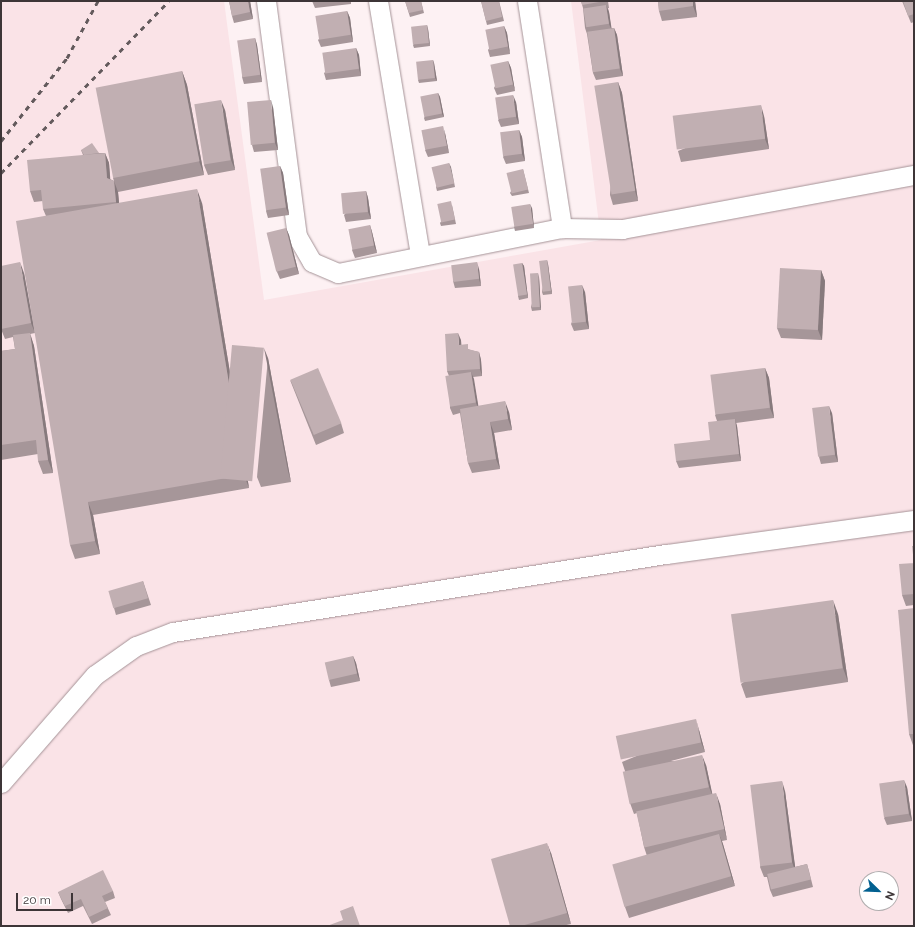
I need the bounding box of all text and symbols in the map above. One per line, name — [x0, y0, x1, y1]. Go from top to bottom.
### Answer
north arrow — [859, 871, 899, 911]
scale bar — [18, 885, 75, 911]
text: N — [882, 889, 897, 902]
text: 20 m — [23, 893, 51, 907]

